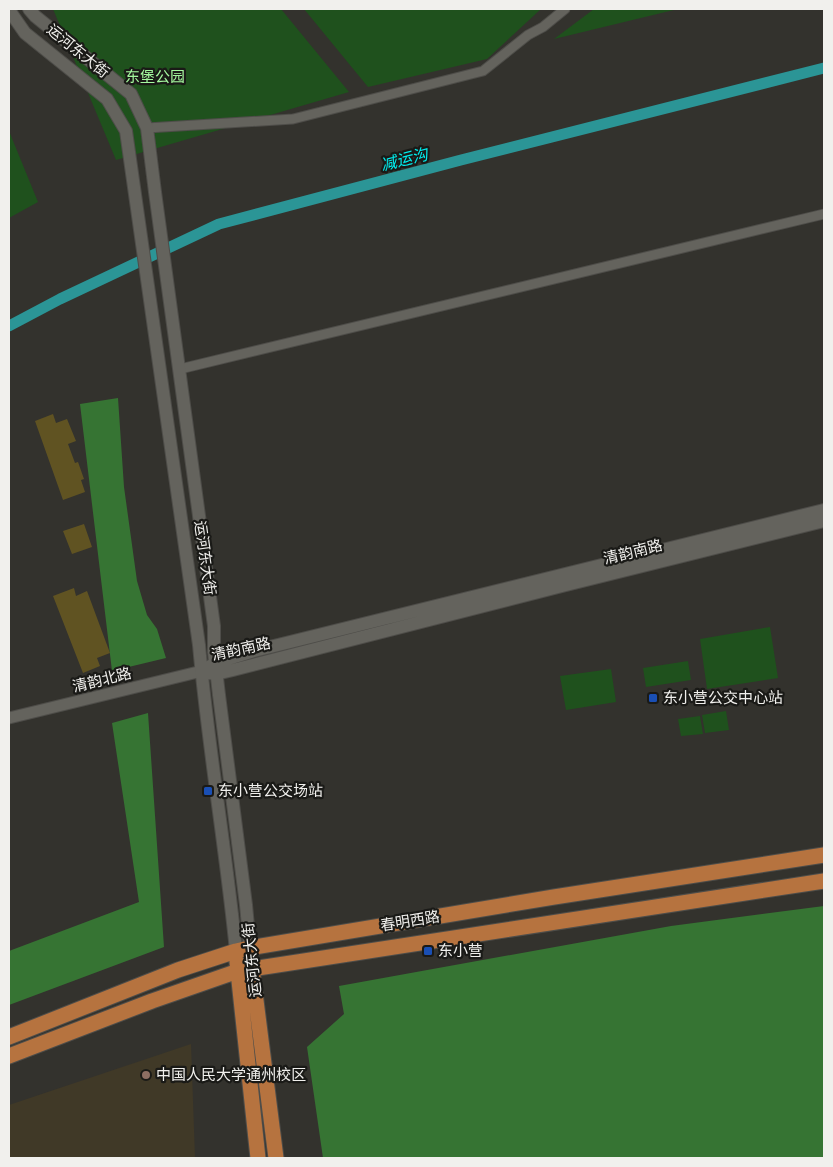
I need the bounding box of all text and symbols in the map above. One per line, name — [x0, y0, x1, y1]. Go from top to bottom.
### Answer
street label: 运河东大街 — [42, 20, 113, 83]
park label: 东堡公园 — [125, 67, 185, 88]
water label: 减运沟 — [378, 143, 432, 176]
street label: 运河东大街 — [189, 519, 220, 597]
street label: 清韵南路 — [601, 535, 665, 570]
street label: 清韵南路 — [210, 633, 273, 666]
street label: 清韵北路 — [70, 663, 134, 698]
place label: 东小营公交中心站 — [663, 688, 783, 709]
marker: 东小营公交中心站 — [647, 692, 659, 704]
place label: 东小营公交场站 — [218, 781, 323, 802]
marker: 东小营公交场站 — [202, 785, 214, 797]
street label: 春明西路 — [379, 906, 441, 937]
street label: 运河东大街 — [238, 922, 267, 998]
place label: 东小营 — [438, 941, 483, 962]
marker: 东小营 — [422, 945, 434, 957]
place label: 中国人民大学通州校区 — [156, 1065, 306, 1086]
marker: 中国人民大学通州校区 — [140, 1069, 152, 1081]

